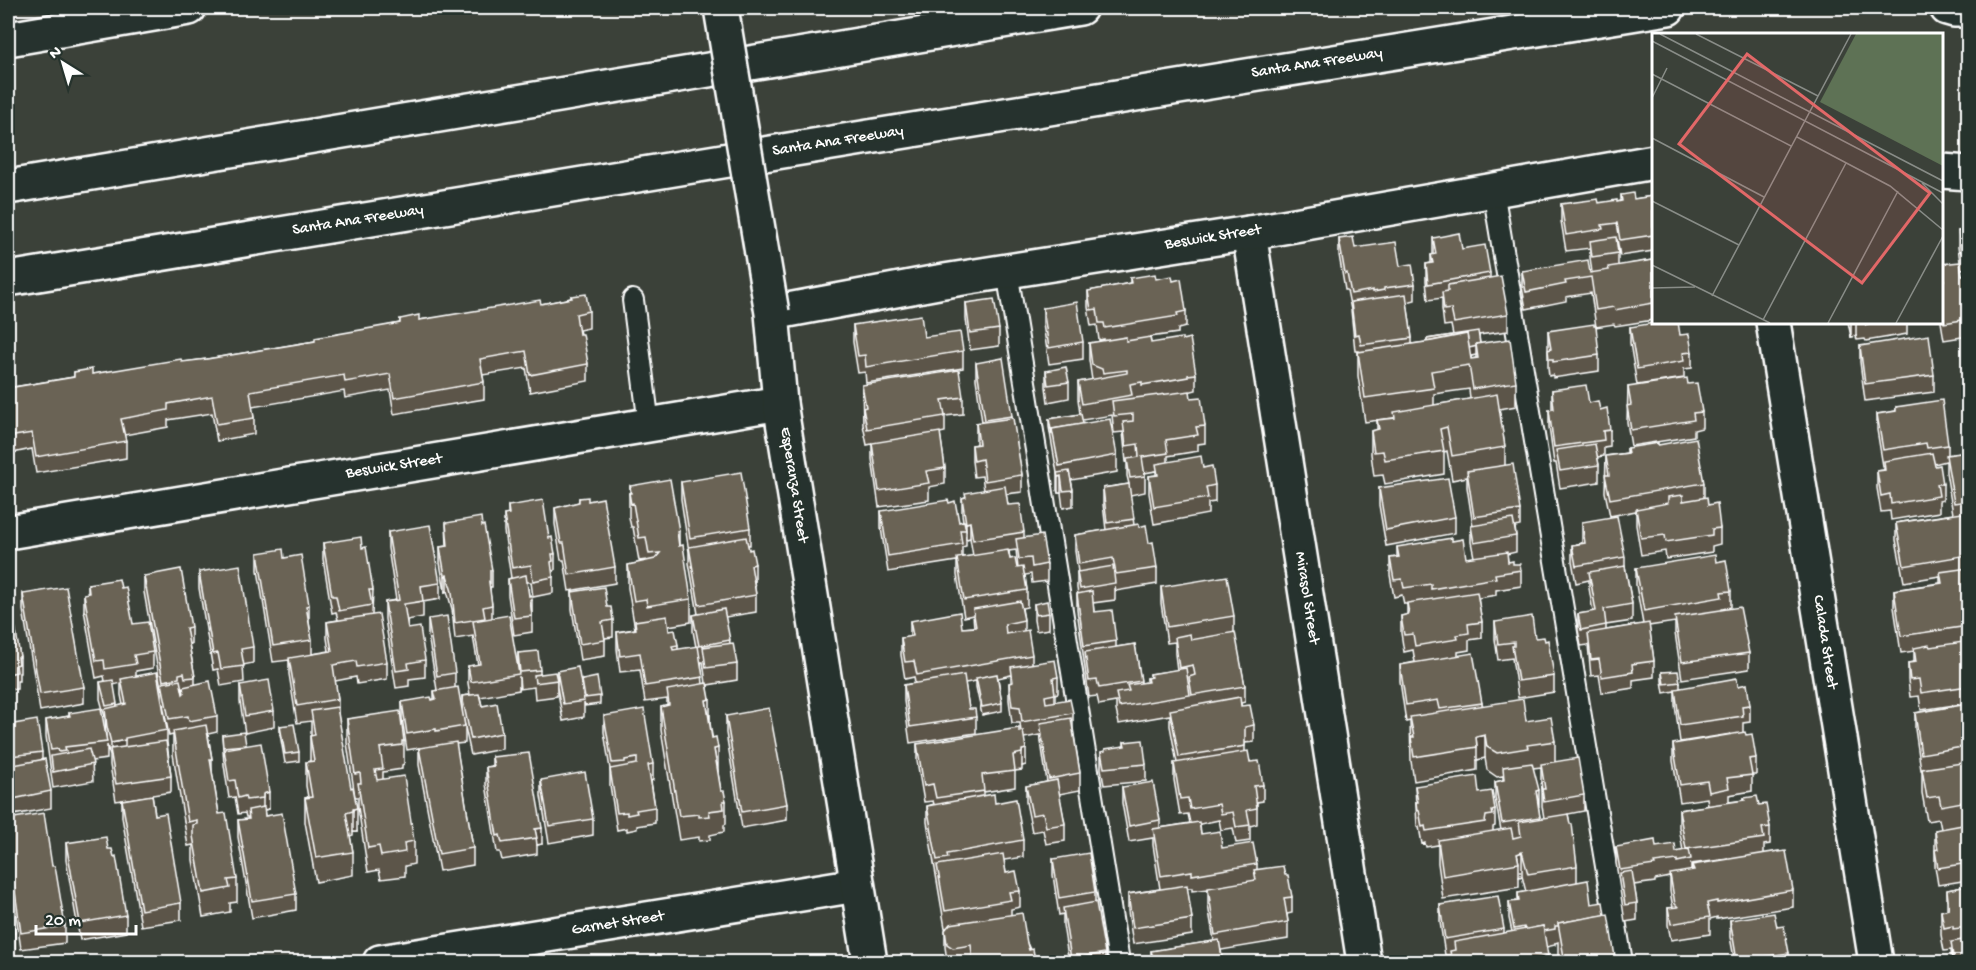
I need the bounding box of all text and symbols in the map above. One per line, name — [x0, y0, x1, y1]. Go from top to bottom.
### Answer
north arrow — [33, 33, 93, 93]
inset map — [1652, 33, 1943, 324]
text: N — [46, 43, 66, 65]
street label: Santa Ana Freeway — [1250, 44, 1384, 84]
street label: Santa Ana Freeway — [771, 122, 905, 162]
street label: Santa Ana Freeway — [291, 201, 425, 241]
street label: Beswick Street — [1163, 221, 1264, 255]
street label: Esperanza Street — [775, 426, 812, 545]
street label: Beswick Street — [344, 450, 445, 484]
street label: Mirasol Street — [1289, 550, 1323, 647]
street label: Calada Street — [1807, 594, 1841, 692]
scale bar — [36, 898, 136, 936]
street label: Garnet Street — [570, 907, 667, 941]
text: 20 m — [45, 911, 81, 932]

